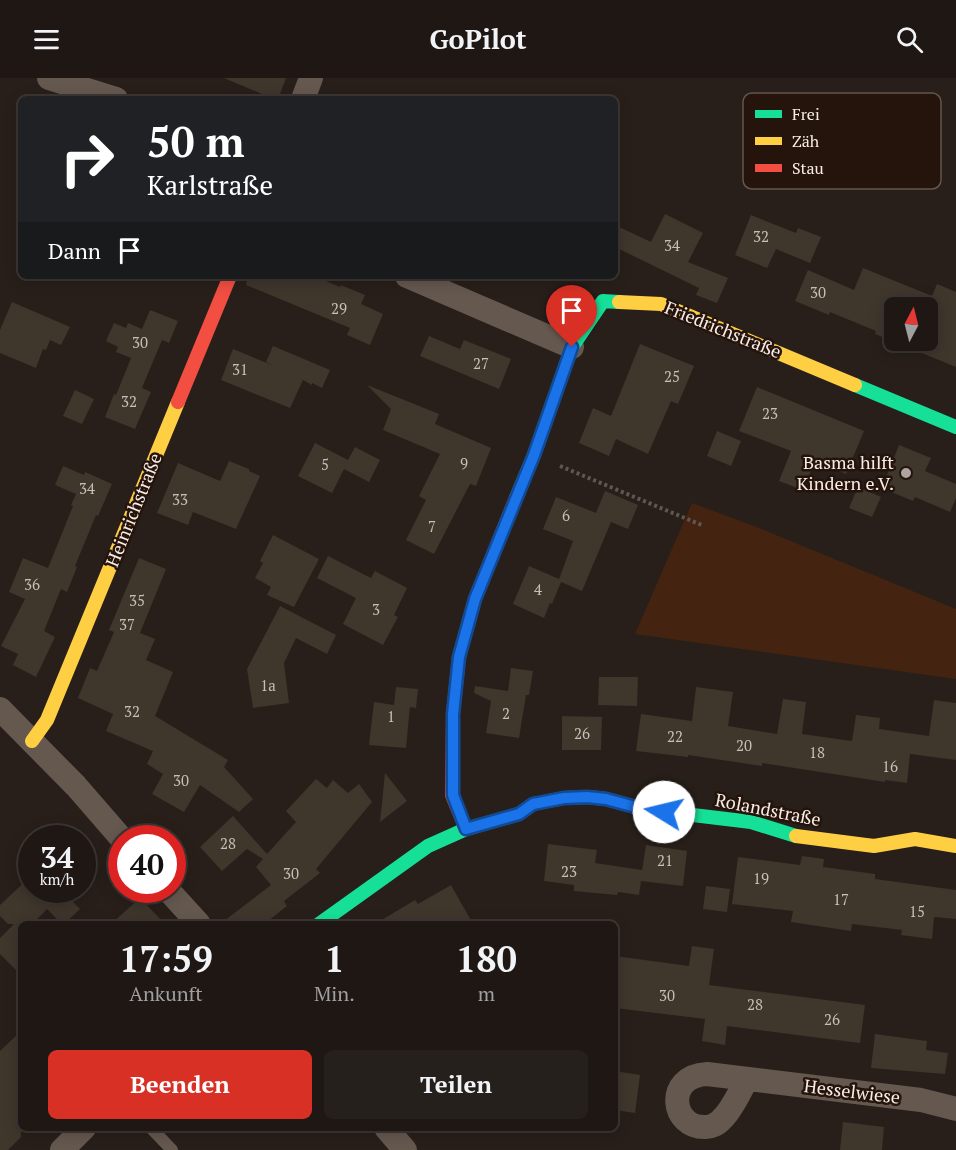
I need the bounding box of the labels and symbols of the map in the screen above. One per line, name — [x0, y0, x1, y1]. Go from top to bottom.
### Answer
legend — [743, 93, 941, 189]
text: Frei — [792, 103, 820, 125]
text: Zäh — [792, 130, 820, 152]
text: Stau — [792, 157, 824, 179]
house number: 32 — [753, 226, 769, 246]
house number: 34 — [664, 235, 680, 255]
house number: 30 — [810, 282, 826, 302]
pin — [546, 285, 597, 347]
street label: Friedrichstraße — [662, 295, 785, 363]
north arrow — [884, 297, 938, 351]
house number: 29 — [331, 298, 347, 318]
house number: 30 — [132, 332, 148, 352]
house number: 27 — [473, 353, 489, 373]
house number: 31 — [232, 359, 248, 379]
house number: 25 — [664, 366, 680, 386]
house number: 32 — [121, 391, 137, 411]
house number: 23 — [762, 403, 778, 423]
street label: Heinrichstraße — [99, 449, 167, 570]
place label: Basma hilft Kindern e.V. — [797, 450, 894, 495]
house number: 9 — [460, 453, 468, 473]
house number: 5 — [321, 454, 329, 474]
marker: Basma hilft Kindern e.V. — [899, 466, 913, 480]
house number: 34 — [79, 478, 95, 498]
house number: 33 — [172, 489, 188, 509]
house number: 6 — [562, 505, 570, 525]
house number: 7 — [428, 516, 436, 536]
house number: 36 — [24, 574, 40, 594]
house number: 4 — [534, 579, 542, 599]
house number: 35 — [129, 590, 145, 610]
house number: 3 — [372, 599, 380, 619]
house number: 37 — [119, 614, 135, 634]
house number: 1a — [260, 675, 276, 695]
house number: 32 — [124, 701, 140, 721]
house number: 2 — [502, 703, 510, 723]
house number: 1 — [387, 706, 395, 726]
house number: 26 — [574, 723, 590, 743]
house number: 22 — [667, 726, 683, 746]
house number: 20 — [736, 735, 752, 755]
house number: 18 — [809, 742, 825, 762]
house number: 16 — [882, 756, 898, 776]
house number: 30 — [173, 770, 189, 790]
position arrow — [632, 780, 696, 844]
street label: Rolandstraße — [713, 787, 823, 831]
speed limit sign: 40 — [108, 825, 186, 903]
house number: 28 — [220, 833, 236, 853]
house number: 21 — [657, 850, 673, 870]
house number: 23 — [561, 861, 577, 881]
house number: 30 — [283, 863, 299, 883]
house number: 19 — [753, 868, 769, 888]
house number: 17 — [833, 889, 849, 909]
house number: 15 — [909, 901, 925, 921]
house number: 30 — [659, 985, 675, 1005]
house number: 28 — [747, 994, 763, 1014]
house number: 26 — [824, 1009, 840, 1029]
street label: Hesselwiese — [803, 1073, 902, 1109]

